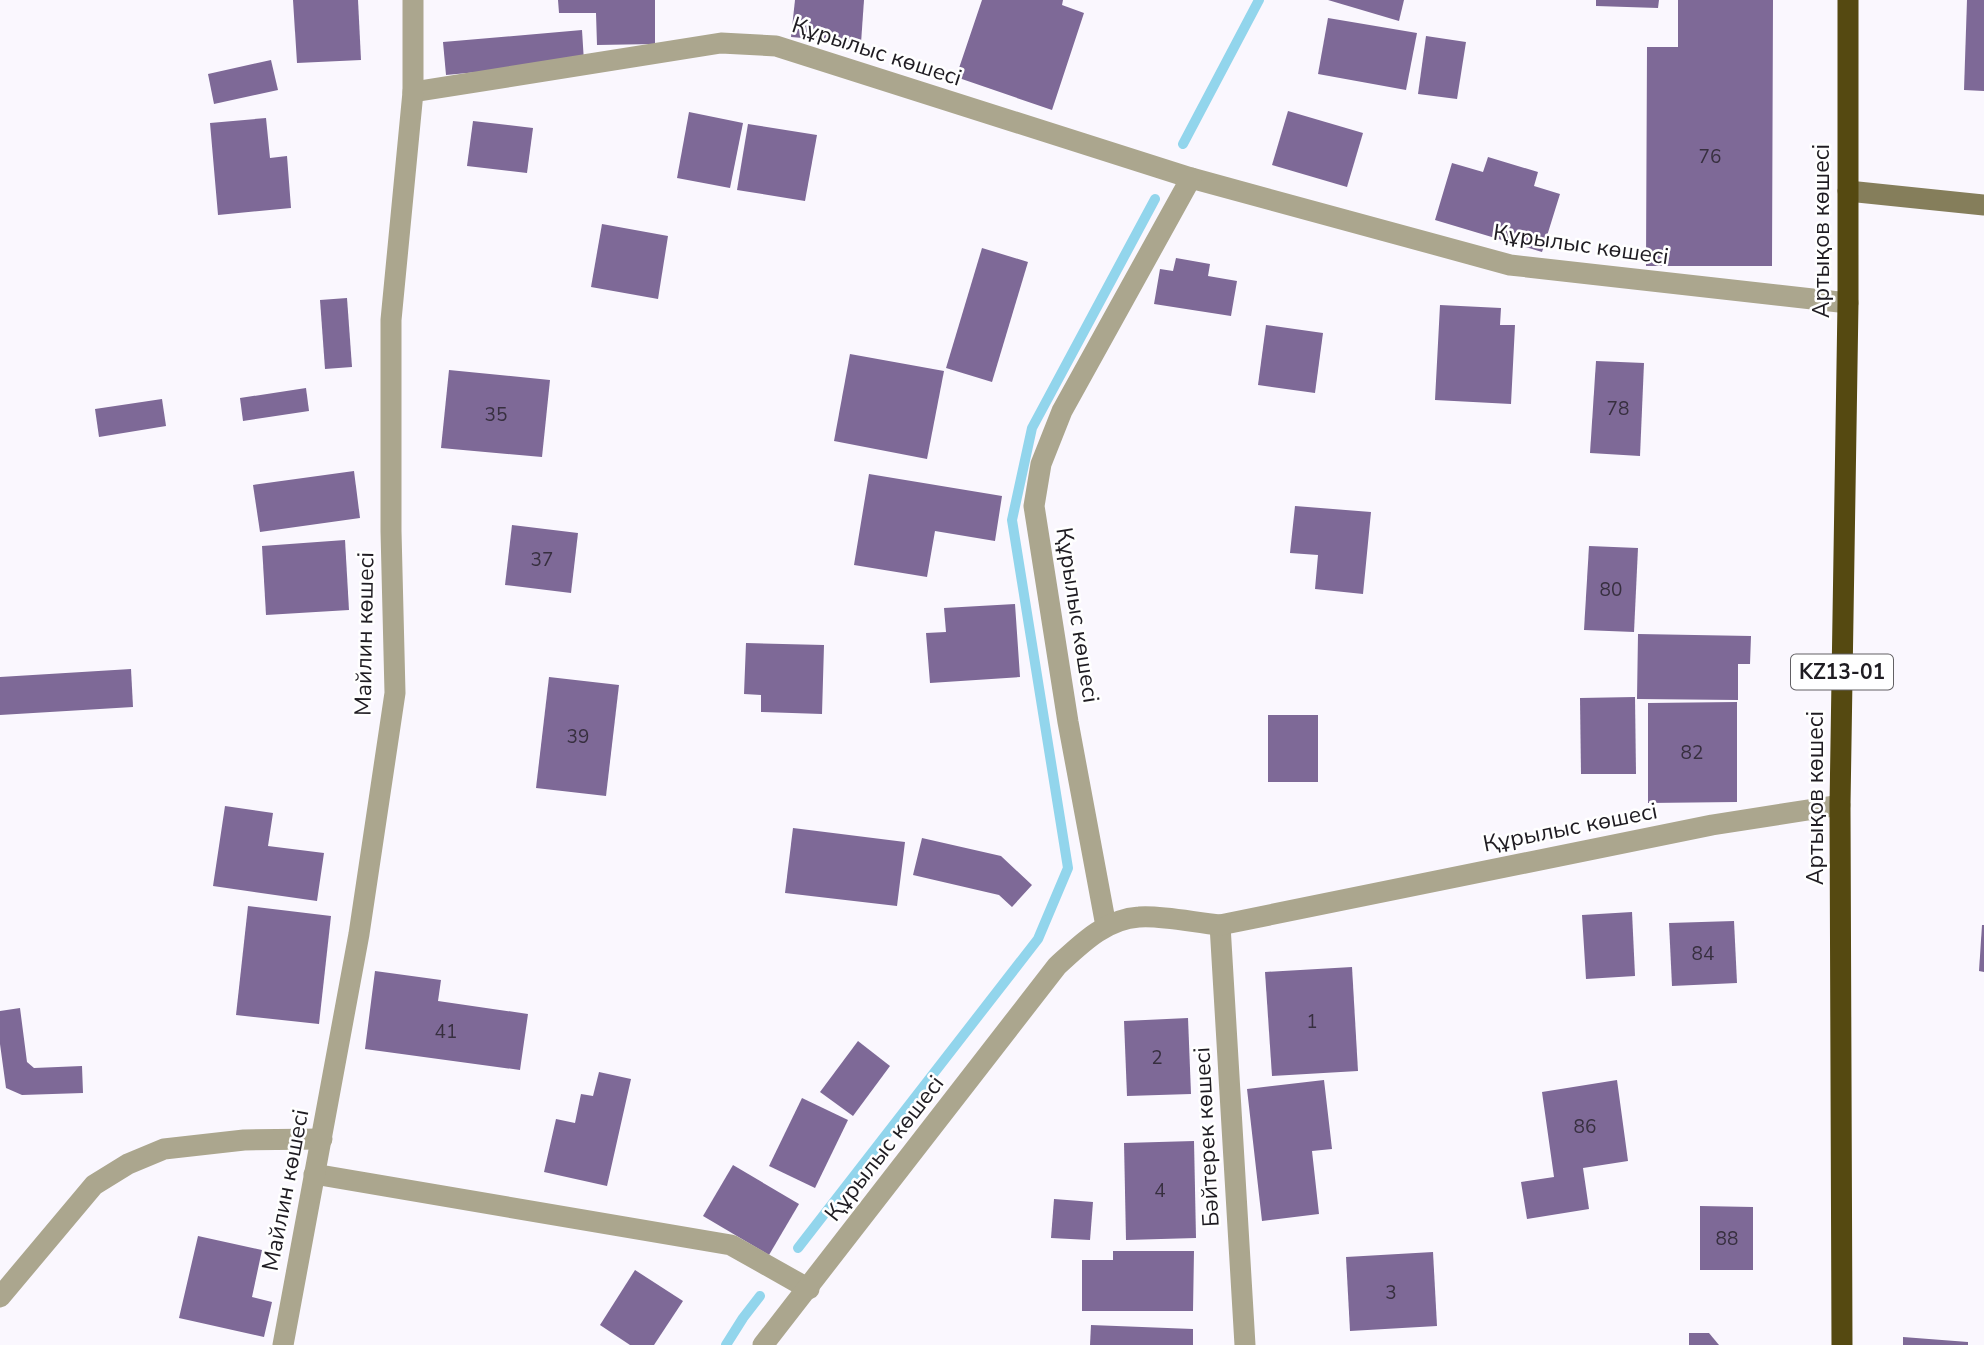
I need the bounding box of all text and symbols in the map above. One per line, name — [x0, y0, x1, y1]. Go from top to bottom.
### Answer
street label: Құрылыс көшесі — [788, 9, 966, 94]
house number: 76 — [1699, 144, 1721, 170]
street label: Артықов көшесі — [1806, 144, 1837, 318]
street label: Құрылыс көшесі — [1491, 217, 1671, 272]
house number: 78 — [1607, 396, 1629, 422]
house number: 35 — [485, 402, 507, 428]
street label: Құрылыс көшесі — [1048, 525, 1107, 705]
house number: 37 — [531, 547, 553, 573]
street label: Майлин көшесі — [348, 552, 381, 716]
house number: 80 — [1600, 577, 1622, 603]
road number: KZ13-01 — [1791, 654, 1893, 690]
street label: Артықов көшесі — [1800, 711, 1831, 885]
house number: 39 — [567, 724, 589, 750]
house number: 82 — [1681, 740, 1703, 766]
street label: Құрылыс көшесі — [1480, 795, 1660, 860]
house number: 84 — [1692, 941, 1714, 967]
house number: 1 — [1306, 1009, 1318, 1035]
house number: 41 — [435, 1019, 457, 1045]
house number: 2 — [1151, 1045, 1163, 1071]
street label: Бәйтерек көшесі — [1186, 1046, 1227, 1228]
street label: Құрылыс көшесі — [818, 1069, 951, 1228]
street label: Майлин көшесі — [255, 1107, 316, 1274]
house number: 86 — [1574, 1114, 1596, 1140]
house number: 4 — [1154, 1178, 1166, 1204]
house number: 88 — [1716, 1226, 1738, 1252]
house number: 3 — [1385, 1280, 1397, 1306]

